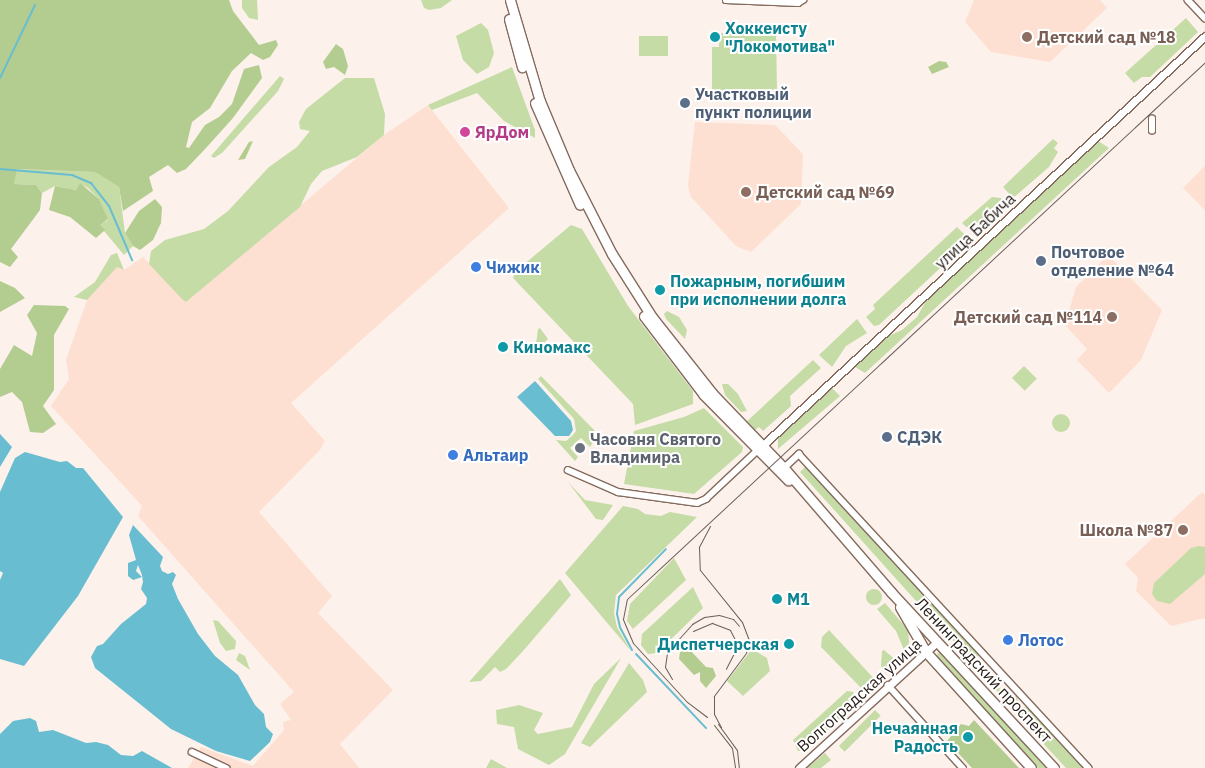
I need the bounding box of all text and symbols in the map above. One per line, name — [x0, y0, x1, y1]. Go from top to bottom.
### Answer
place label: Хоккеисту "Локомотива" — [725, 18, 835, 56]
place label: Детский сад №18 — [1037, 27, 1176, 47]
marker: Хоккеисту "Локомотива" — [709, 31, 721, 43]
marker: Детский сад №18 — [1021, 31, 1033, 43]
place label: Участковый пункт полиции — [695, 84, 812, 122]
marker: Участковый пункт полиции — [679, 97, 691, 109]
place label: ЯрДом — [475, 122, 529, 142]
marker: ЯрДом — [459, 126, 471, 138]
place label: Детский сад №69 — [756, 182, 895, 202]
marker: Детский сад №69 — [740, 186, 752, 198]
street label: улица Бабича — [931, 189, 1019, 273]
place label: Почтовое отделение №64 — [1051, 242, 1174, 280]
marker: Почтовое отделение №64 — [1035, 255, 1047, 267]
place label: Чижик — [486, 257, 540, 277]
marker: Чижик — [470, 261, 482, 273]
place label: Пожарным, погибшим при исполнении долга — [670, 271, 846, 309]
marker: Пожарным, погибшим при исполнении долга — [654, 284, 666, 296]
place label: Детский сад №114 — [954, 307, 1102, 327]
marker: Детский сад №114 — [1106, 311, 1118, 323]
place label: Киномакс — [513, 337, 591, 357]
marker: Киномакс — [497, 341, 509, 353]
place label: СДЭК — [897, 427, 942, 447]
place label: Часовня Святого Владимира — [590, 429, 721, 467]
marker: СДЭК — [881, 431, 893, 443]
marker: Часовня Святого Владимира — [574, 442, 586, 454]
place label: Альтаир — [463, 445, 529, 465]
marker: Альтаир — [447, 449, 459, 461]
place label: Школа №87 — [1080, 520, 1173, 540]
marker: Школа №87 — [1177, 524, 1189, 536]
place label: М1 — [787, 589, 810, 609]
marker: М1 — [771, 593, 783, 605]
street label: Ленинградский проспект — [912, 593, 1056, 747]
place label: Лотос — [1018, 630, 1064, 650]
place label: Диспетчерская — [657, 634, 779, 654]
street label: Волгоградская улица — [793, 634, 925, 756]
marker: Лотос — [1002, 634, 1014, 646]
marker: Диспетчерская — [783, 638, 795, 650]
place label: Нечаянная Радость — [872, 718, 958, 756]
marker: Нечаянная Радость — [962, 731, 974, 743]

